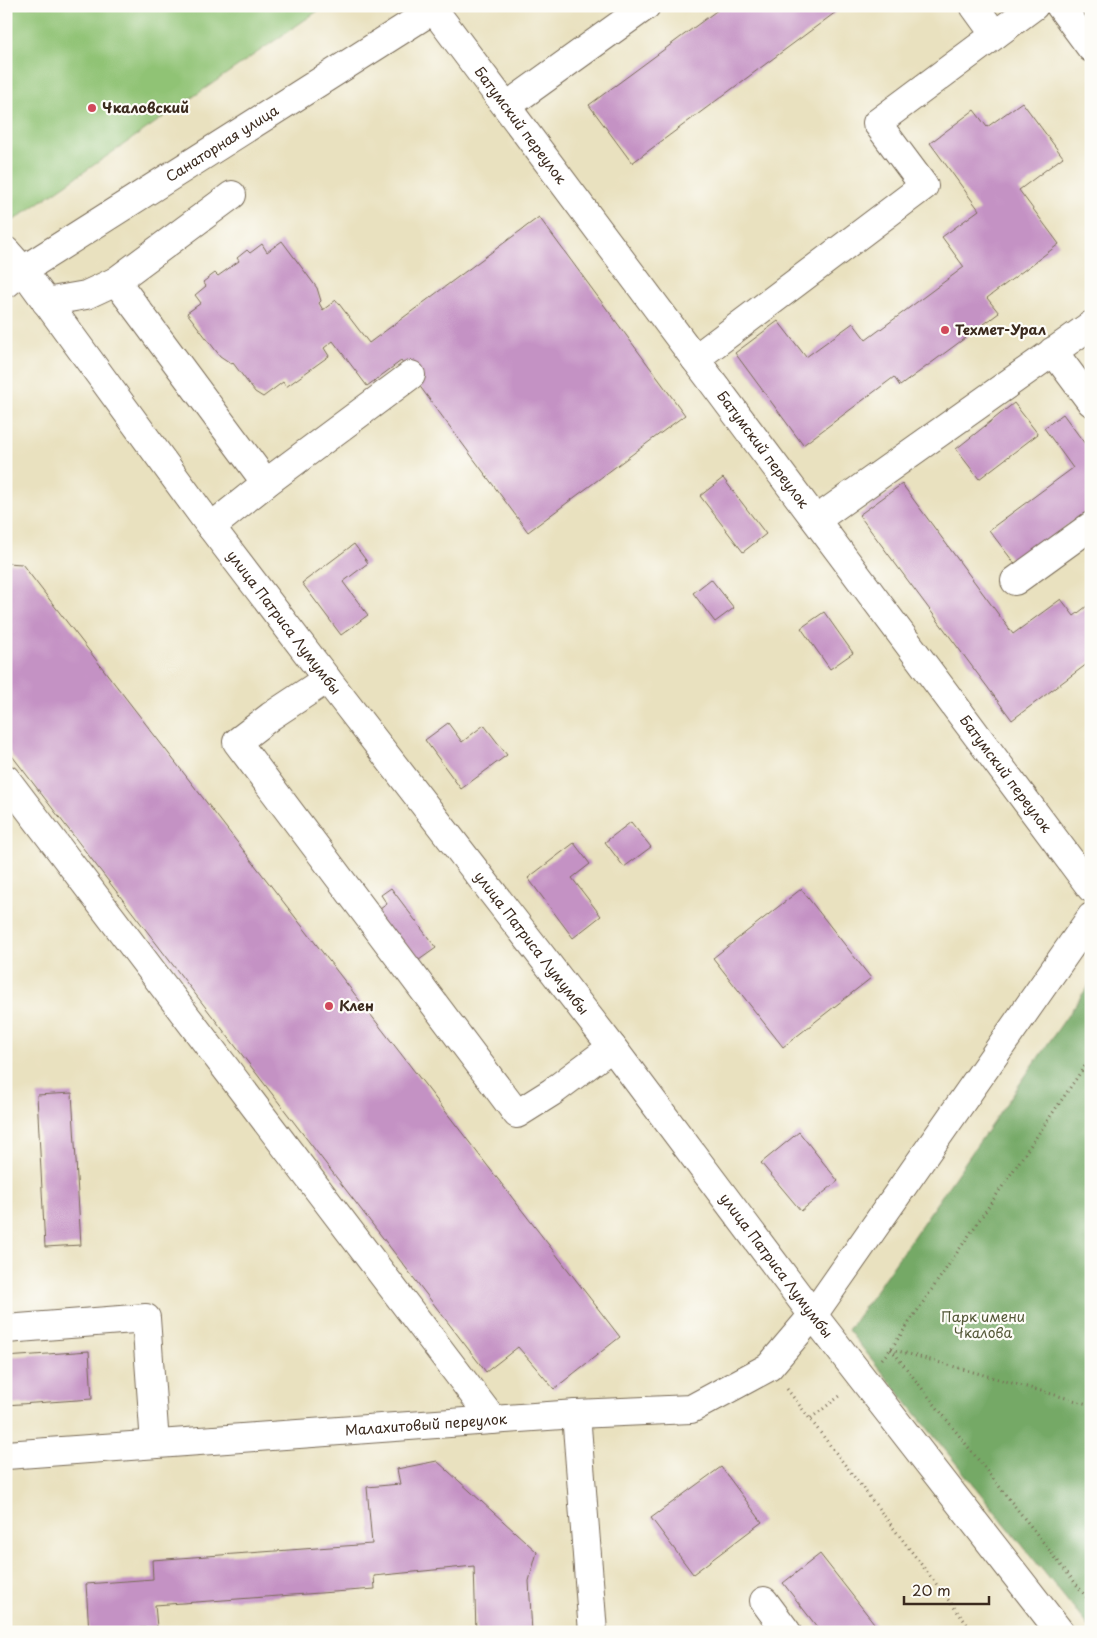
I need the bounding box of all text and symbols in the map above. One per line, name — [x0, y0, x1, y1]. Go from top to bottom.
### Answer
street label: Батумский переулок — [470, 62, 572, 189]
place label: Чкаловский — [102, 97, 189, 118]
street label: Санаторная улица — [162, 99, 283, 187]
marker: Чкаловский — [86, 102, 98, 114]
place label: Техмет-Урал — [955, 319, 1046, 340]
marker: Техмет-Урал — [939, 324, 951, 336]
street label: Батумский переулок — [712, 386, 815, 513]
street label: улица Патриса Лумумбы — [222, 546, 346, 699]
street label: Батумский переулок — [955, 710, 1057, 837]
street label: улица Патриса Лумумбы — [469, 866, 594, 1019]
place label: Клен — [339, 995, 374, 1016]
marker: Клен — [323, 1000, 335, 1012]
street label: улица Патриса Лумумбы — [715, 1189, 838, 1342]
park label: Парк имени Чкалова — [941, 1306, 1025, 1343]
street label: Малахитовый переулок — [344, 1408, 508, 1441]
scale bar — [904, 1573, 990, 1605]
text: 20 m — [912, 1578, 951, 1601]

